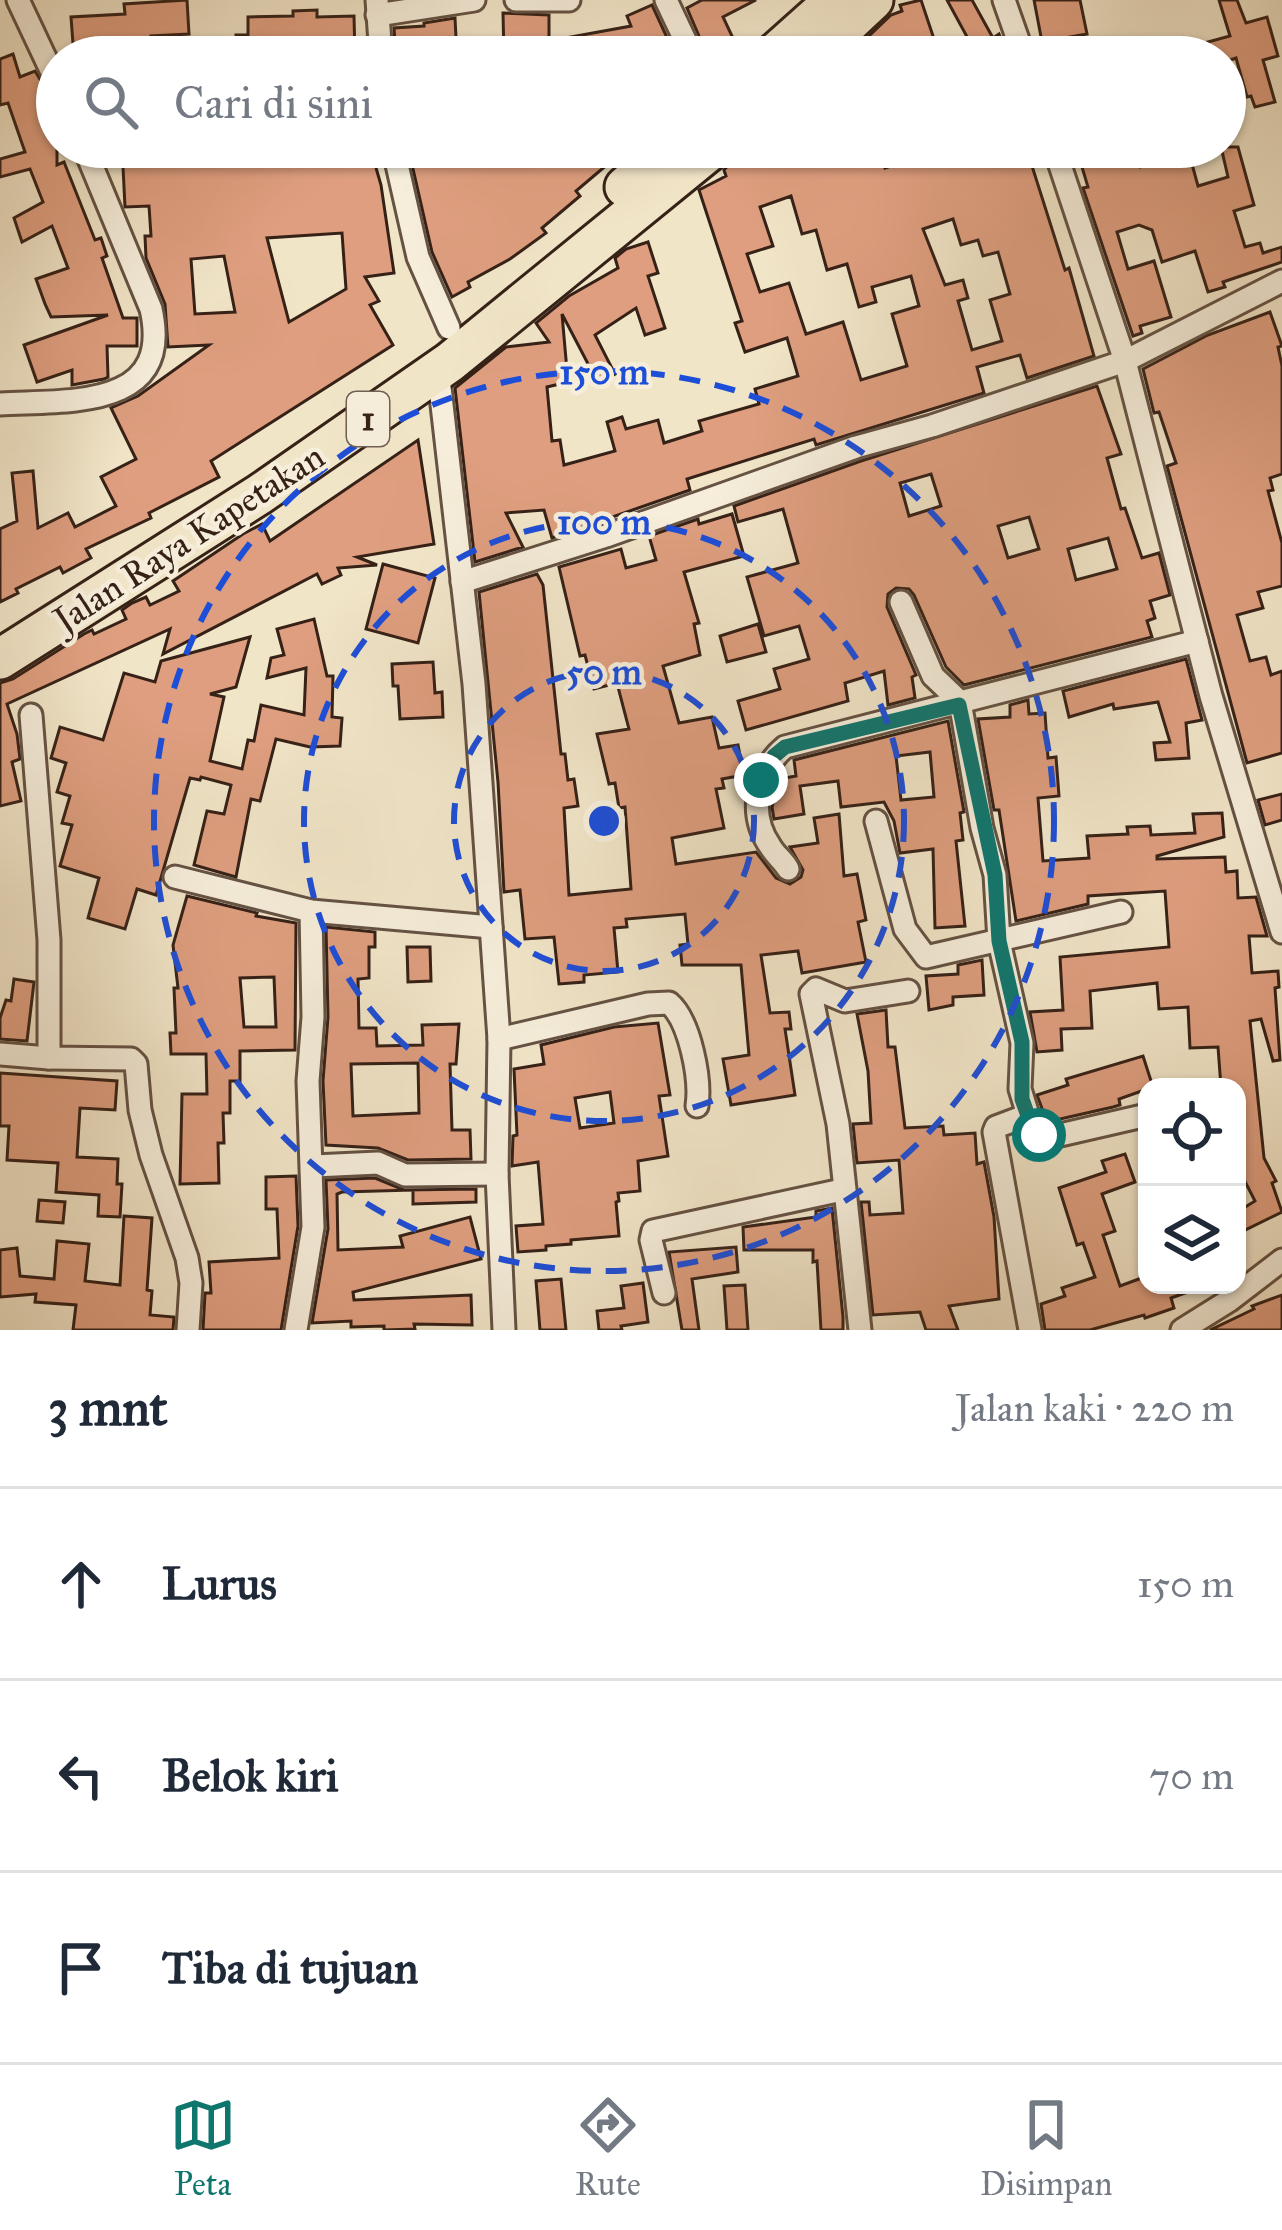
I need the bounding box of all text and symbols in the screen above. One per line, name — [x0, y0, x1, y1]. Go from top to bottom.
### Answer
search box — [36, 36, 1246, 168]
icon: search — [78, 69, 144, 135]
text: Cari di sini — [174, 75, 373, 130]
text: 150 m — [559, 350, 650, 394]
road number: 1 — [347, 392, 389, 446]
street label: Jalan Raya Kapetakan — [42, 434, 333, 644]
text: 100 m — [557, 500, 652, 544]
text: 50 m — [566, 650, 643, 694]
route end — [734, 753, 788, 807]
centre of rings — [583, 800, 625, 842]
map controls — [1138, 1078, 1246, 1294]
button: locate — [1138, 1078, 1246, 1186]
route start — [1012, 1108, 1066, 1162]
button: layers — [1138, 1186, 1246, 1294]
text: 3 mnt — [48, 1377, 168, 1439]
text: Jalan kaki · 220 m — [955, 1384, 1234, 1432]
icon: ahead — [48, 1551, 114, 1617]
text: Lurus — [162, 1556, 277, 1611]
text: 150 m — [1137, 1560, 1234, 1608]
icon: left — [48, 1743, 114, 1809]
text: Belok kiri — [162, 1748, 338, 1803]
text: 70 m — [1149, 1752, 1234, 1800]
icon: arrive — [48, 1935, 114, 2001]
text: Tiba di tujuan — [162, 1940, 418, 1995]
tab: Peta — [170, 2092, 236, 2204]
tab: Rute — [575, 2092, 641, 2204]
tab: Disimpan — [980, 2092, 1112, 2204]

